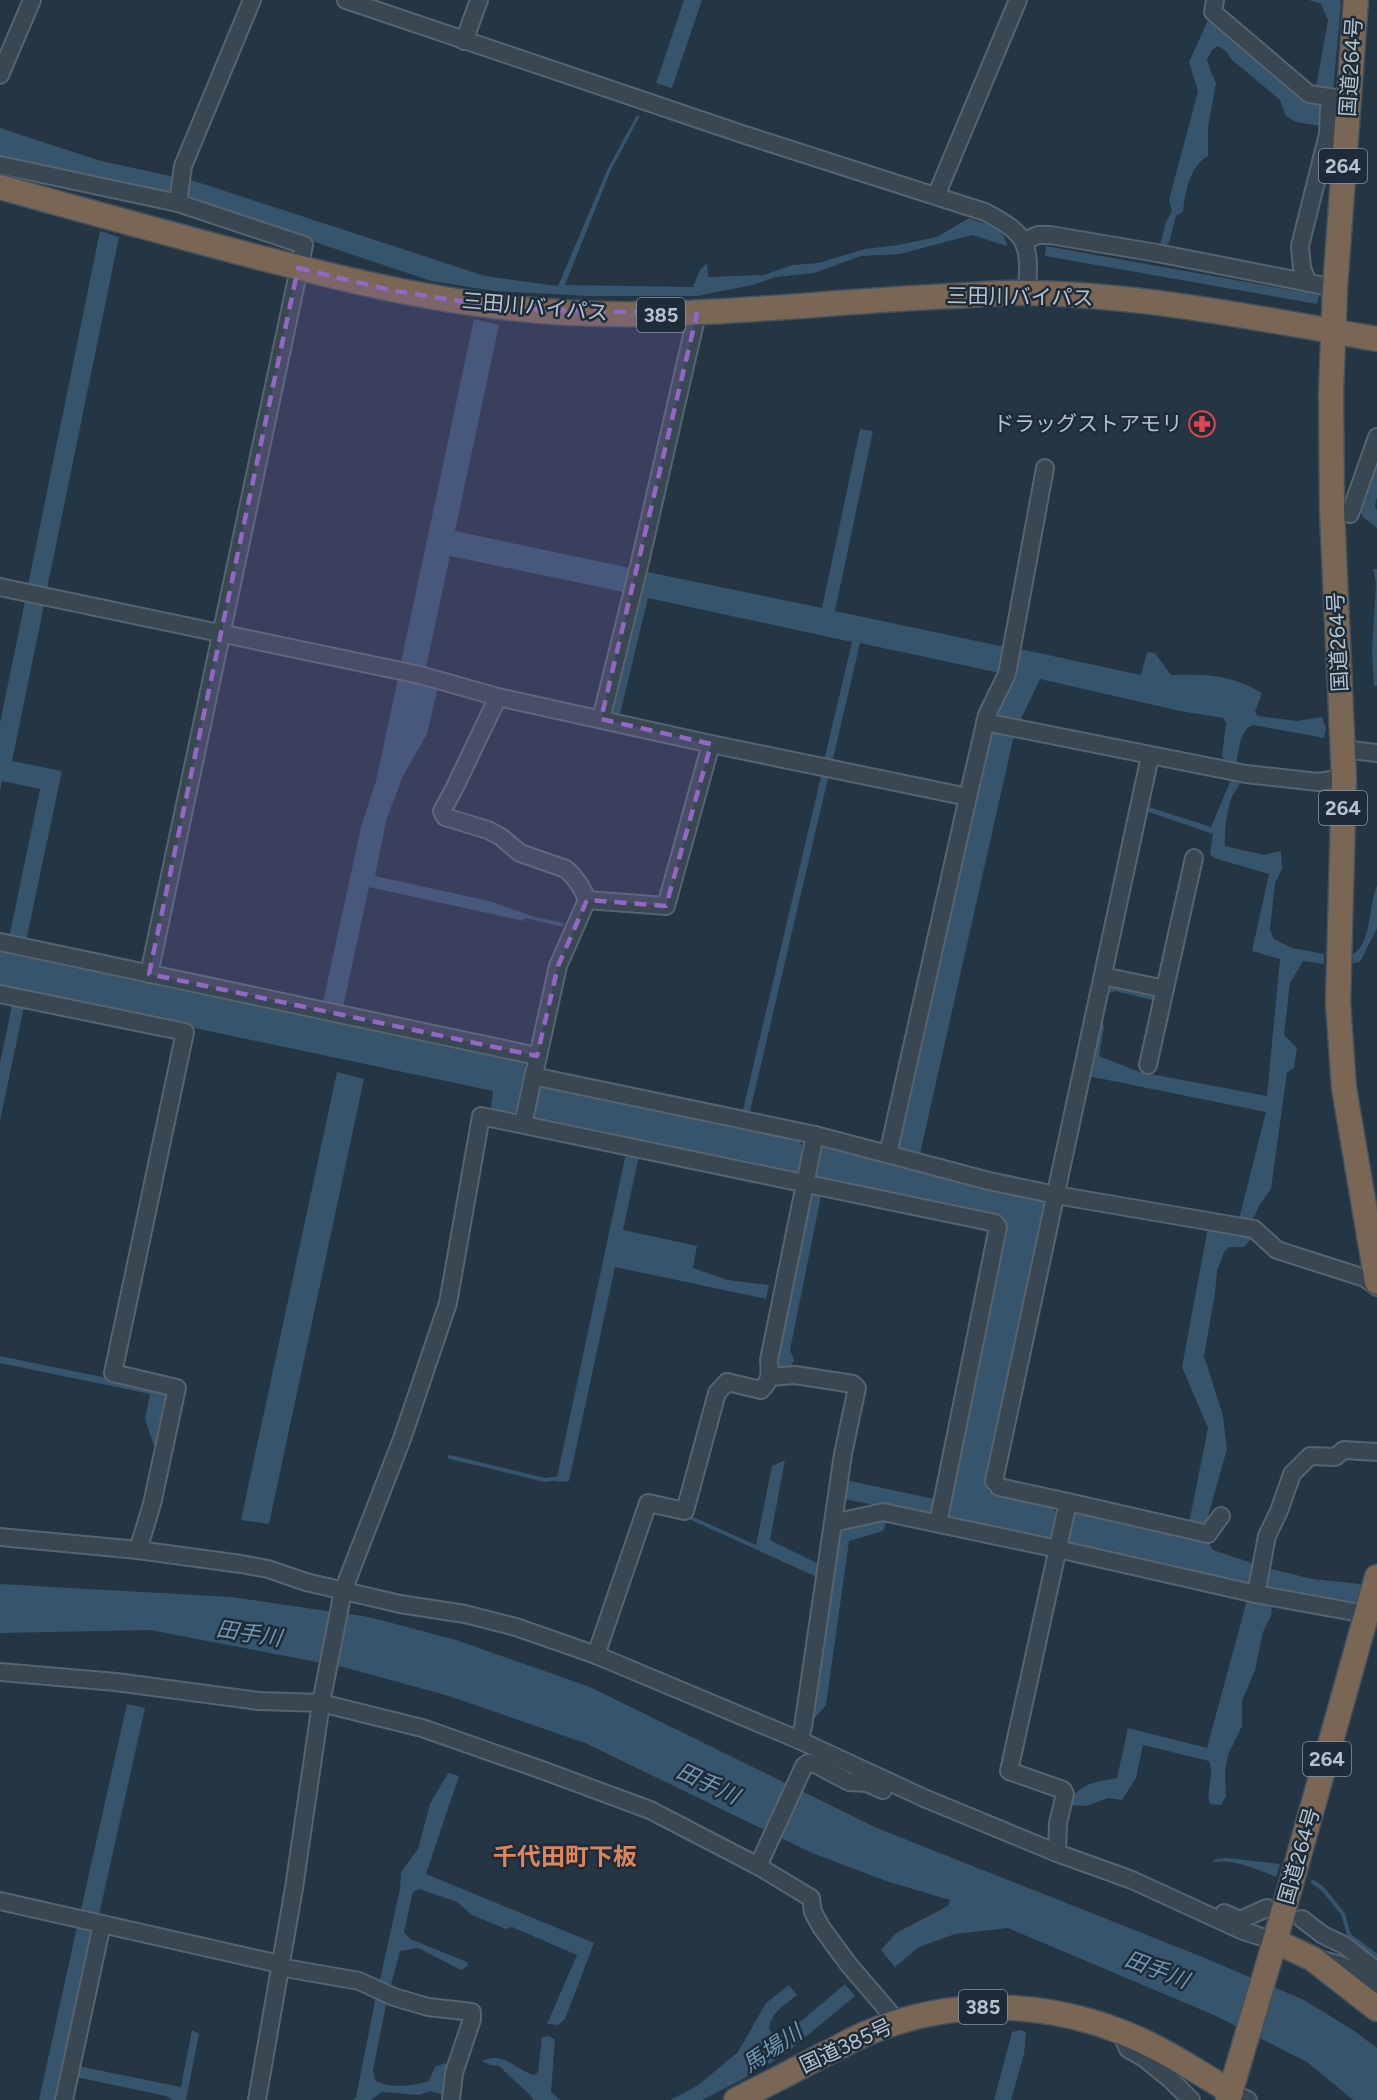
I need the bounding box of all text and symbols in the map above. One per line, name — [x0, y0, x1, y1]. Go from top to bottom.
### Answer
street label: 国道264号 — [1335, 16, 1366, 118]
road number: 264 — [1319, 149, 1367, 183]
street label: 三田川バイパス — [947, 283, 1094, 310]
street label: 三田川バイパス — [461, 288, 609, 325]
road number: 385 — [637, 298, 685, 332]
pharmacy icon: ドラッグストアモリ — [1187, 409, 1217, 439]
place label: ドラッグストアモリ — [993, 411, 1182, 436]
street label: 国道264号 — [1322, 592, 1353, 692]
road number: 264 — [1319, 791, 1367, 825]
water label: 田手川 — [214, 1615, 286, 1652]
road number: 264 — [1303, 1742, 1351, 1776]
water label: 田手川 — [672, 1757, 745, 1810]
street label: 国道264号 — [1273, 1805, 1324, 1907]
district label: 千代田町下板 — [493, 1842, 637, 1871]
water label: 田手川 — [1121, 1945, 1194, 1995]
road number: 385 — [959, 1990, 1007, 2024]
street label: 国道385号 — [795, 2013, 896, 2078]
water label: 馬場川 — [737, 2018, 809, 2078]

